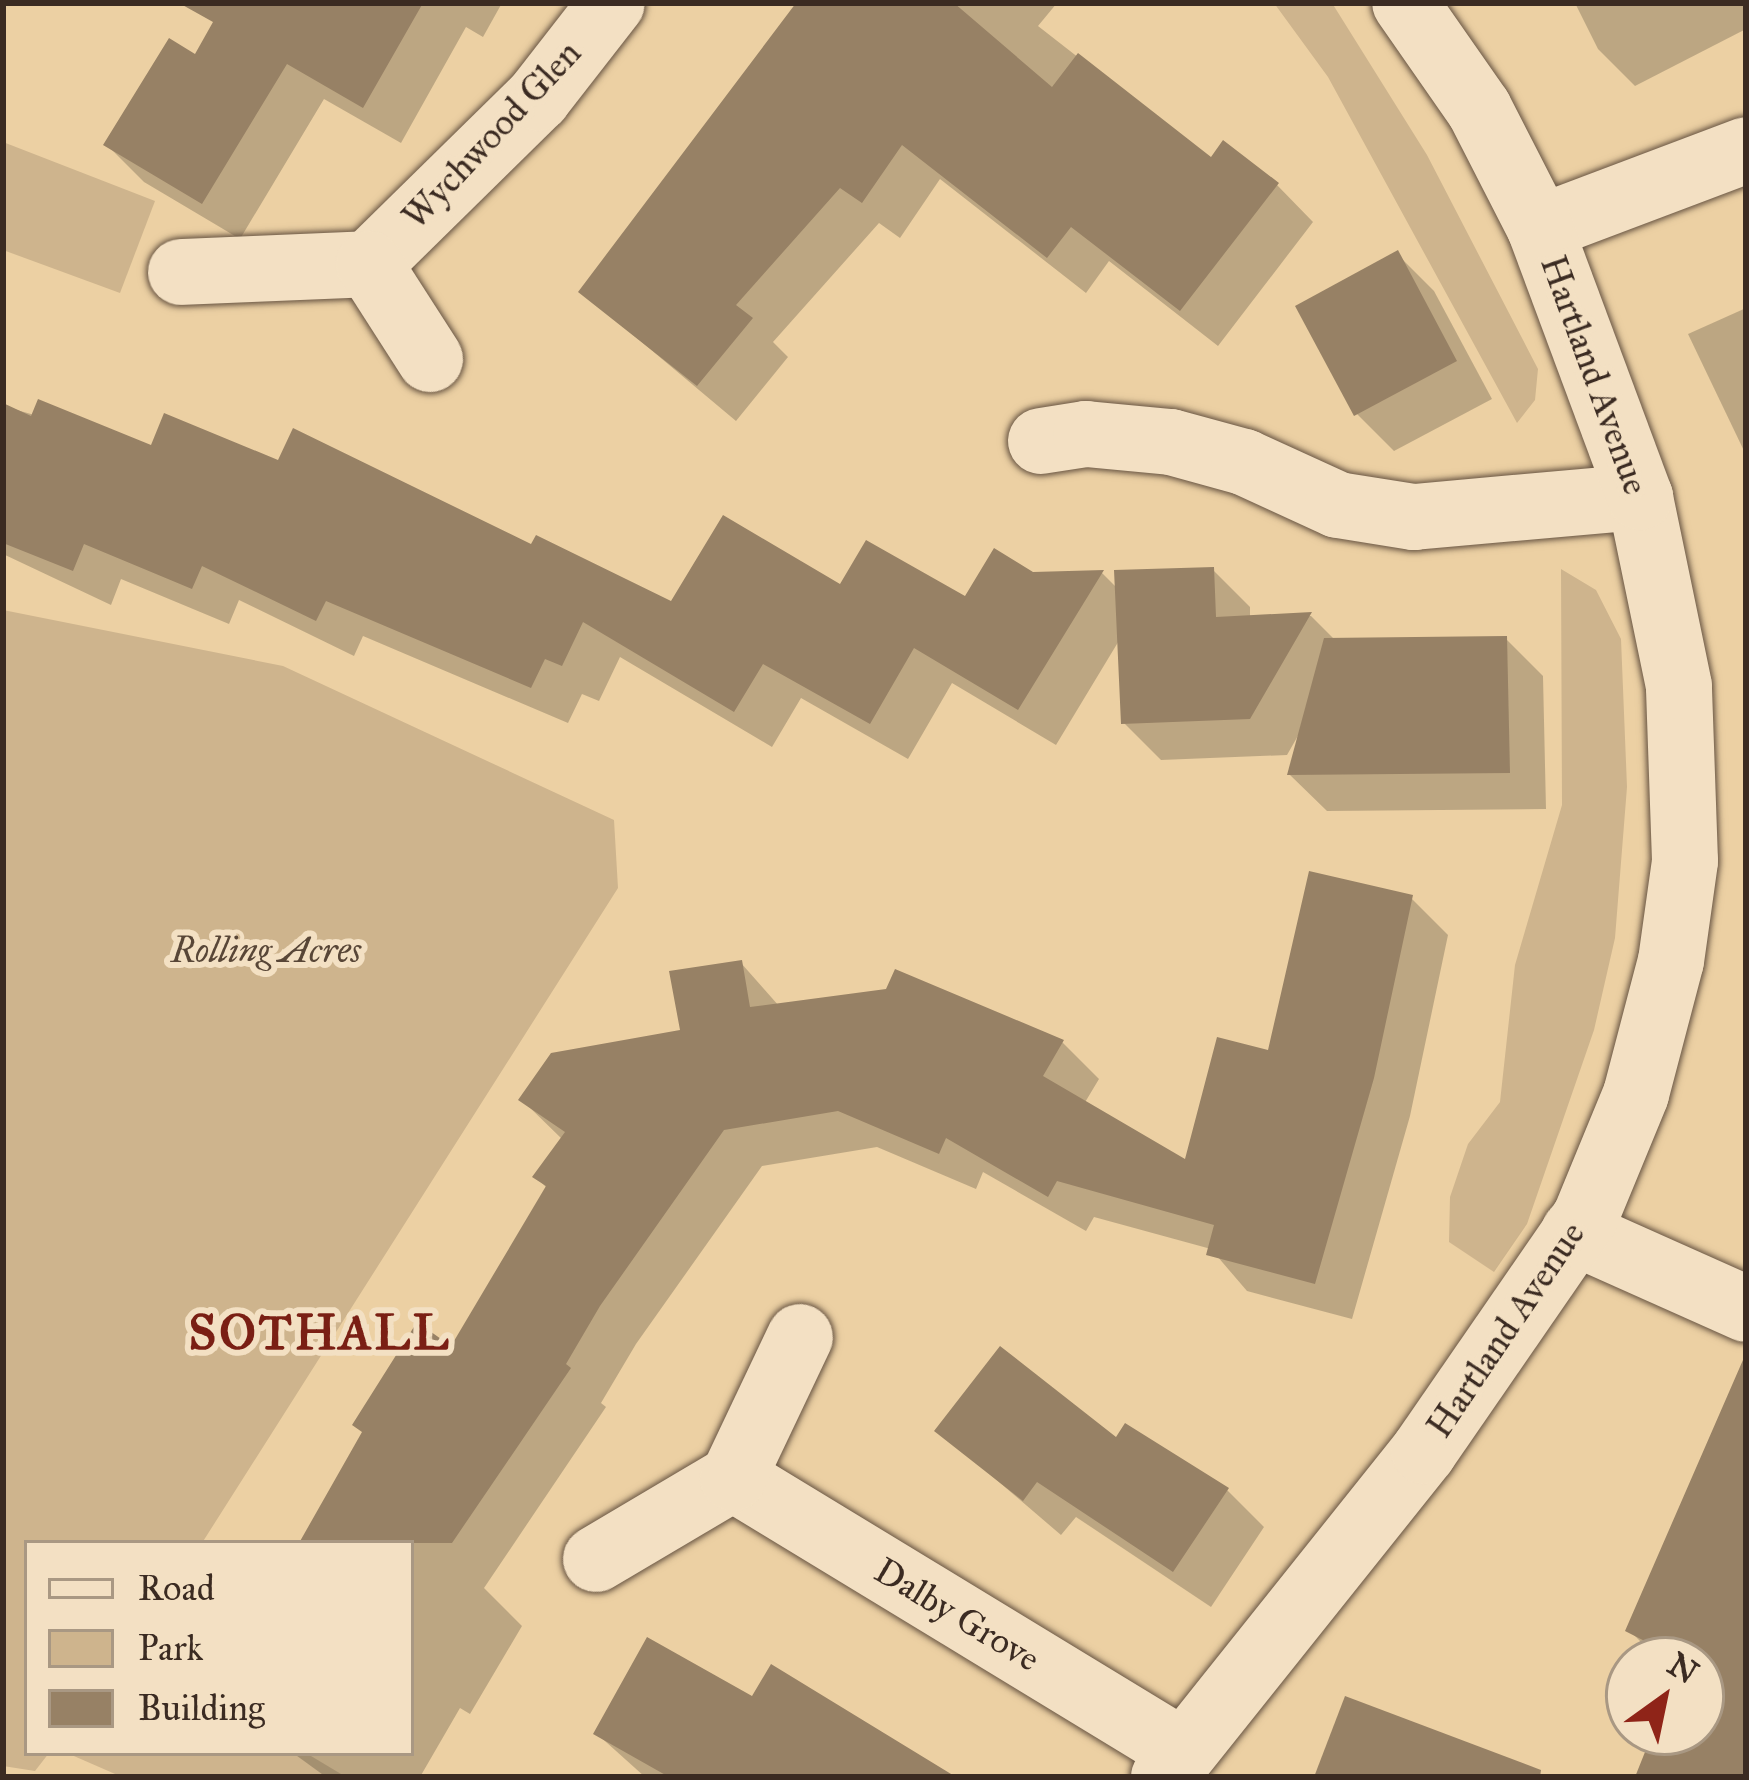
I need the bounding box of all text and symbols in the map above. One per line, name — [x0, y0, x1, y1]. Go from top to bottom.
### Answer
street label: Wychwood Glen — [394, 32, 590, 238]
street label: Hartland Avenue — [1531, 250, 1657, 500]
park label: Rolling Acres — [171, 929, 361, 973]
street label: Hartland Avenue — [1418, 1214, 1594, 1446]
district label: SOTHALL — [189, 1304, 451, 1362]
legend — [24, 1540, 414, 1756]
street label: Dalby Grove — [867, 1549, 1047, 1681]
text: Road — [138, 1566, 215, 1610]
text: Park — [138, 1626, 203, 1670]
north arrow — [1605, 1636, 1725, 1756]
text: N — [1660, 1644, 1706, 1693]
text: Building — [138, 1686, 265, 1730]

